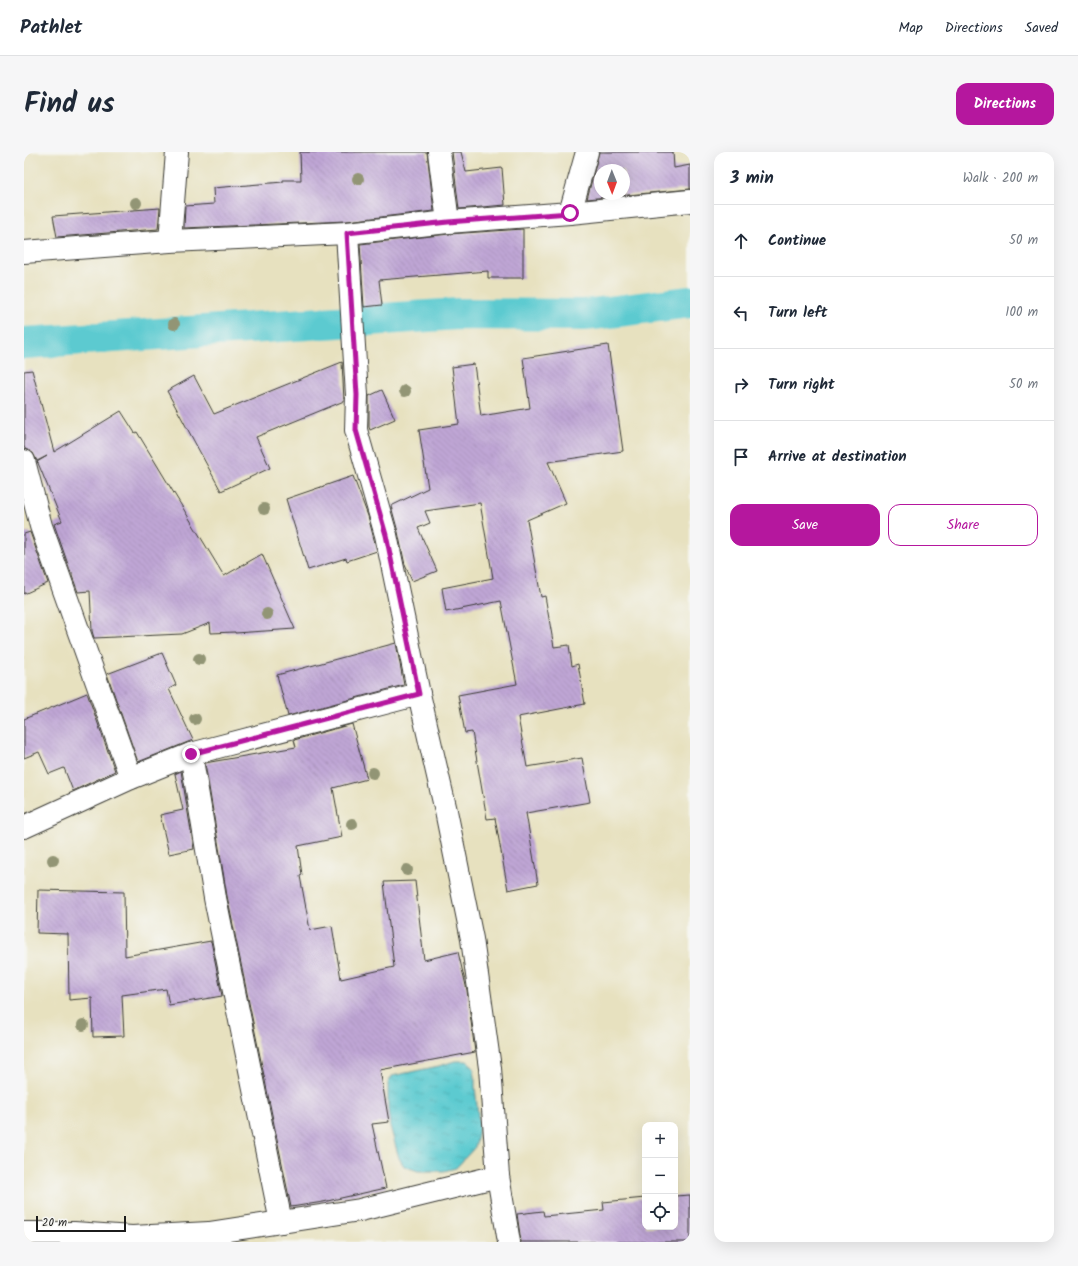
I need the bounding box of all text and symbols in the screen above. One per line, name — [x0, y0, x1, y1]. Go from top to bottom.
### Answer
text: Pathlet — [20, 13, 82, 43]
text: Map — [898, 17, 923, 39]
text: Directions — [945, 17, 1003, 39]
text: Saved — [1025, 17, 1058, 39]
text: Find us — [24, 82, 115, 127]
button: Directions — [956, 83, 1054, 125]
north arrow — [594, 164, 630, 200]
text: 3 min — [730, 165, 774, 192]
text: Walk · 200 m — [963, 168, 1038, 189]
route start — [561, 204, 579, 222]
text: Continue — [768, 229, 826, 253]
icon: ahead — [730, 230, 752, 252]
text: 50 m — [1009, 230, 1038, 251]
text: Turn left — [768, 301, 828, 325]
icon: left — [730, 302, 752, 324]
text: 100 m — [1005, 302, 1038, 323]
text: Turn right — [768, 373, 835, 397]
icon: right — [730, 374, 752, 396]
text: 50 m — [1009, 374, 1038, 395]
text: Arrive at destination — [768, 445, 907, 469]
icon: arrive — [730, 446, 752, 468]
button: Save — [730, 504, 880, 546]
button: Share — [888, 504, 1038, 546]
route end — [182, 745, 200, 763]
map controls — [642, 1122, 678, 1230]
button: + — [642, 1122, 678, 1158]
button: − — [642, 1158, 678, 1194]
button: locate — [642, 1194, 678, 1230]
scale bar — [36, 1214, 126, 1233]
text: 20 m — [42, 1214, 67, 1232]

